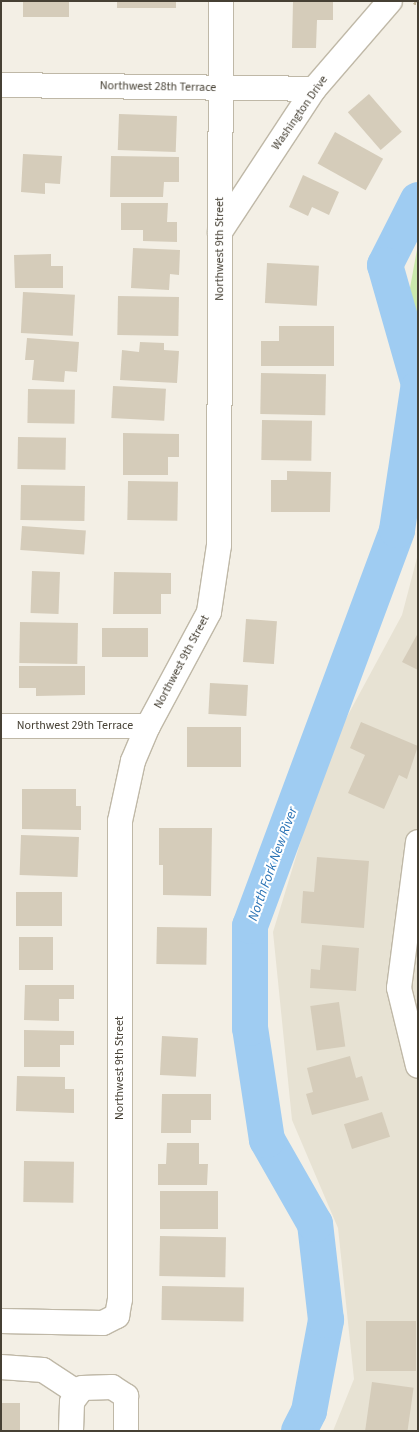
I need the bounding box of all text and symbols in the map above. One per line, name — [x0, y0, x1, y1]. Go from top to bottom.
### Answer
street label: Washington Drive — [269, 73, 331, 153]
street label: Northwest 28th Terrace — [100, 79, 216, 95]
street label: Northwest 9th Street — [213, 197, 227, 301]
street label: Northwest 9th Street — [151, 613, 213, 711]
street label: Northwest 29th Terrace — [17, 719, 133, 733]
water label: North Fork New River — [245, 805, 301, 923]
street label: Northwest 9th Street — [113, 1016, 127, 1120]

